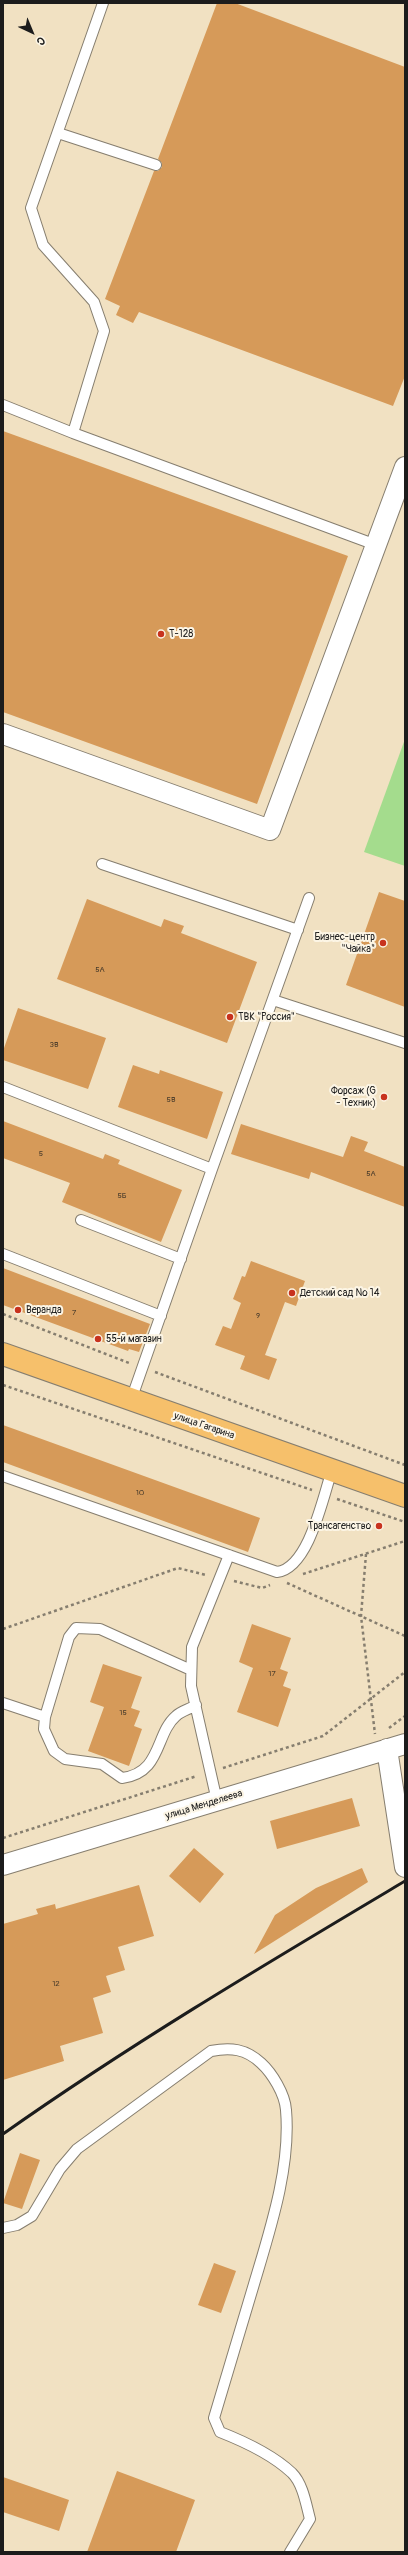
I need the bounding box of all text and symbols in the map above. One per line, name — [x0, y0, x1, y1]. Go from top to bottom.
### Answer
north arrow — [12, 12, 52, 52]
text: С — [34, 34, 48, 48]
place label: Т-128 — [169, 628, 193, 640]
marker: Т-128 — [156, 629, 166, 639]
place label: Бизнес-центр "Чайка" — [315, 931, 375, 954]
marker: Бизнес-центр "Чайка" — [378, 938, 388, 948]
house number: 5А — [95, 965, 105, 975]
place label: ТВК "Россия" — [238, 1011, 295, 1023]
marker: ТВК "Россия" — [225, 1012, 235, 1022]
house number: 3В — [50, 1040, 58, 1050]
place label: Форсаж (G - Техник) — [331, 1085, 376, 1108]
marker: Форсаж (G - Техник) — [379, 1092, 389, 1102]
house number: 5В — [167, 1095, 175, 1105]
house number: 5 — [39, 1149, 43, 1159]
house number: 5А — [366, 1169, 376, 1179]
house number: 5Б — [117, 1191, 127, 1201]
place label: Детский сад № 14 — [300, 1287, 380, 1299]
marker: Детский сад № 14 — [287, 1288, 297, 1298]
place label: Веранда — [26, 1304, 62, 1316]
marker: Веранда — [13, 1305, 23, 1315]
house number: 7 — [72, 1308, 76, 1318]
house number: 9 — [256, 1311, 260, 1321]
place label: 55-й магазин — [106, 1333, 162, 1345]
marker: 55-й магазин — [93, 1334, 103, 1344]
street label: улица Гагарина — [172, 1410, 236, 1442]
house number: 10 — [136, 1488, 144, 1498]
place label: Трансагенство — [308, 1520, 371, 1532]
marker: Трансагенство — [374, 1521, 384, 1531]
house number: 17 — [268, 1669, 276, 1679]
house number: 15 — [119, 1708, 127, 1718]
street label: улица Менделеева — [164, 1788, 244, 1822]
house number: 12 — [52, 1979, 60, 1989]

